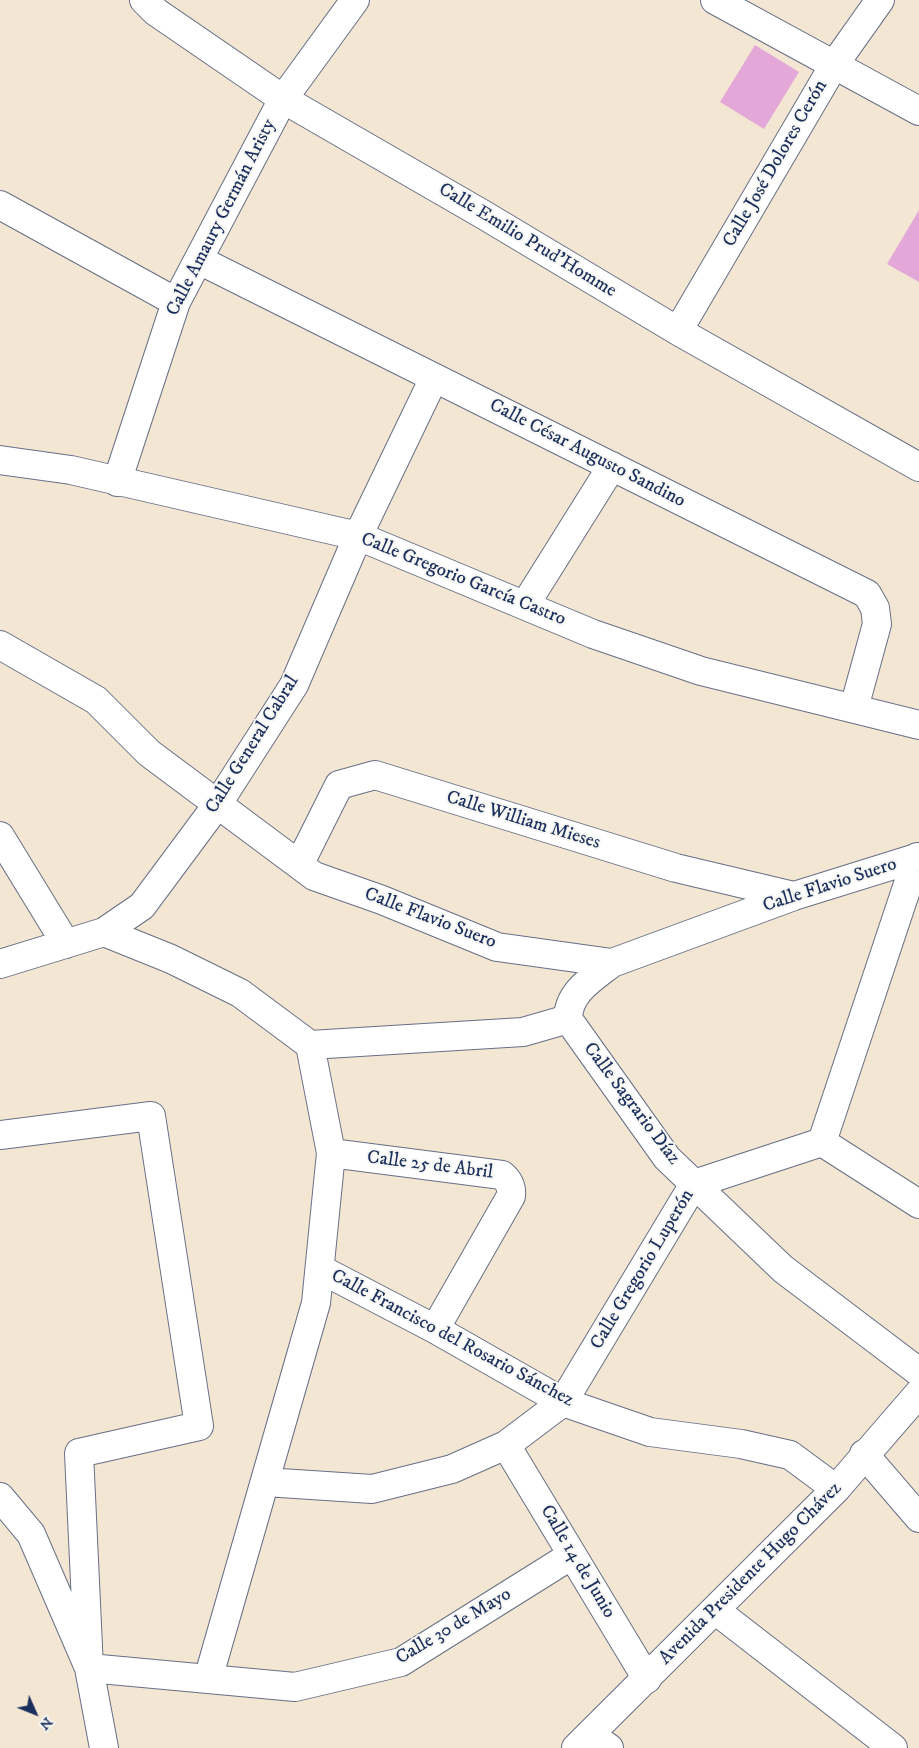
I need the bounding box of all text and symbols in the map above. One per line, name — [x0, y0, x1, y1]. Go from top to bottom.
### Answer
street label: Calle José Dolores Cerón — [719, 76, 833, 252]
street label: Calle Amaury Germán Aristy — [162, 116, 282, 320]
street label: Calle Emilio Prud'Homme — [434, 179, 620, 303]
street label: Calle César Augusto Sandino — [485, 395, 689, 513]
street label: Calle Gregorio García Castro — [357, 528, 569, 632]
street label: Calle General Cabral — [201, 672, 305, 818]
street label: Calle William Mieses — [443, 787, 603, 855]
street label: Calle Flavio Suero — [760, 854, 900, 918]
street label: Calle Flavio Suero — [361, 883, 499, 955]
street label: Calle Sagrario Díaz — [578, 1038, 684, 1170]
street label: Calle 25 de Abril — [366, 1147, 494, 1185]
street label: Calle Gregorio Luperón — [586, 1186, 700, 1354]
street label: Calle Francisco del Rosario Sánchez — [327, 1265, 577, 1413]
street label: Avenida Presidente Hugo Chávez — [655, 1478, 847, 1670]
street label: Calle 14 de Junio — [534, 1501, 620, 1623]
street label: Calle 30 de Mayo — [392, 1584, 516, 1670]
north arrow — [10, 1688, 60, 1738]
text: N — [35, 1713, 56, 1734]

